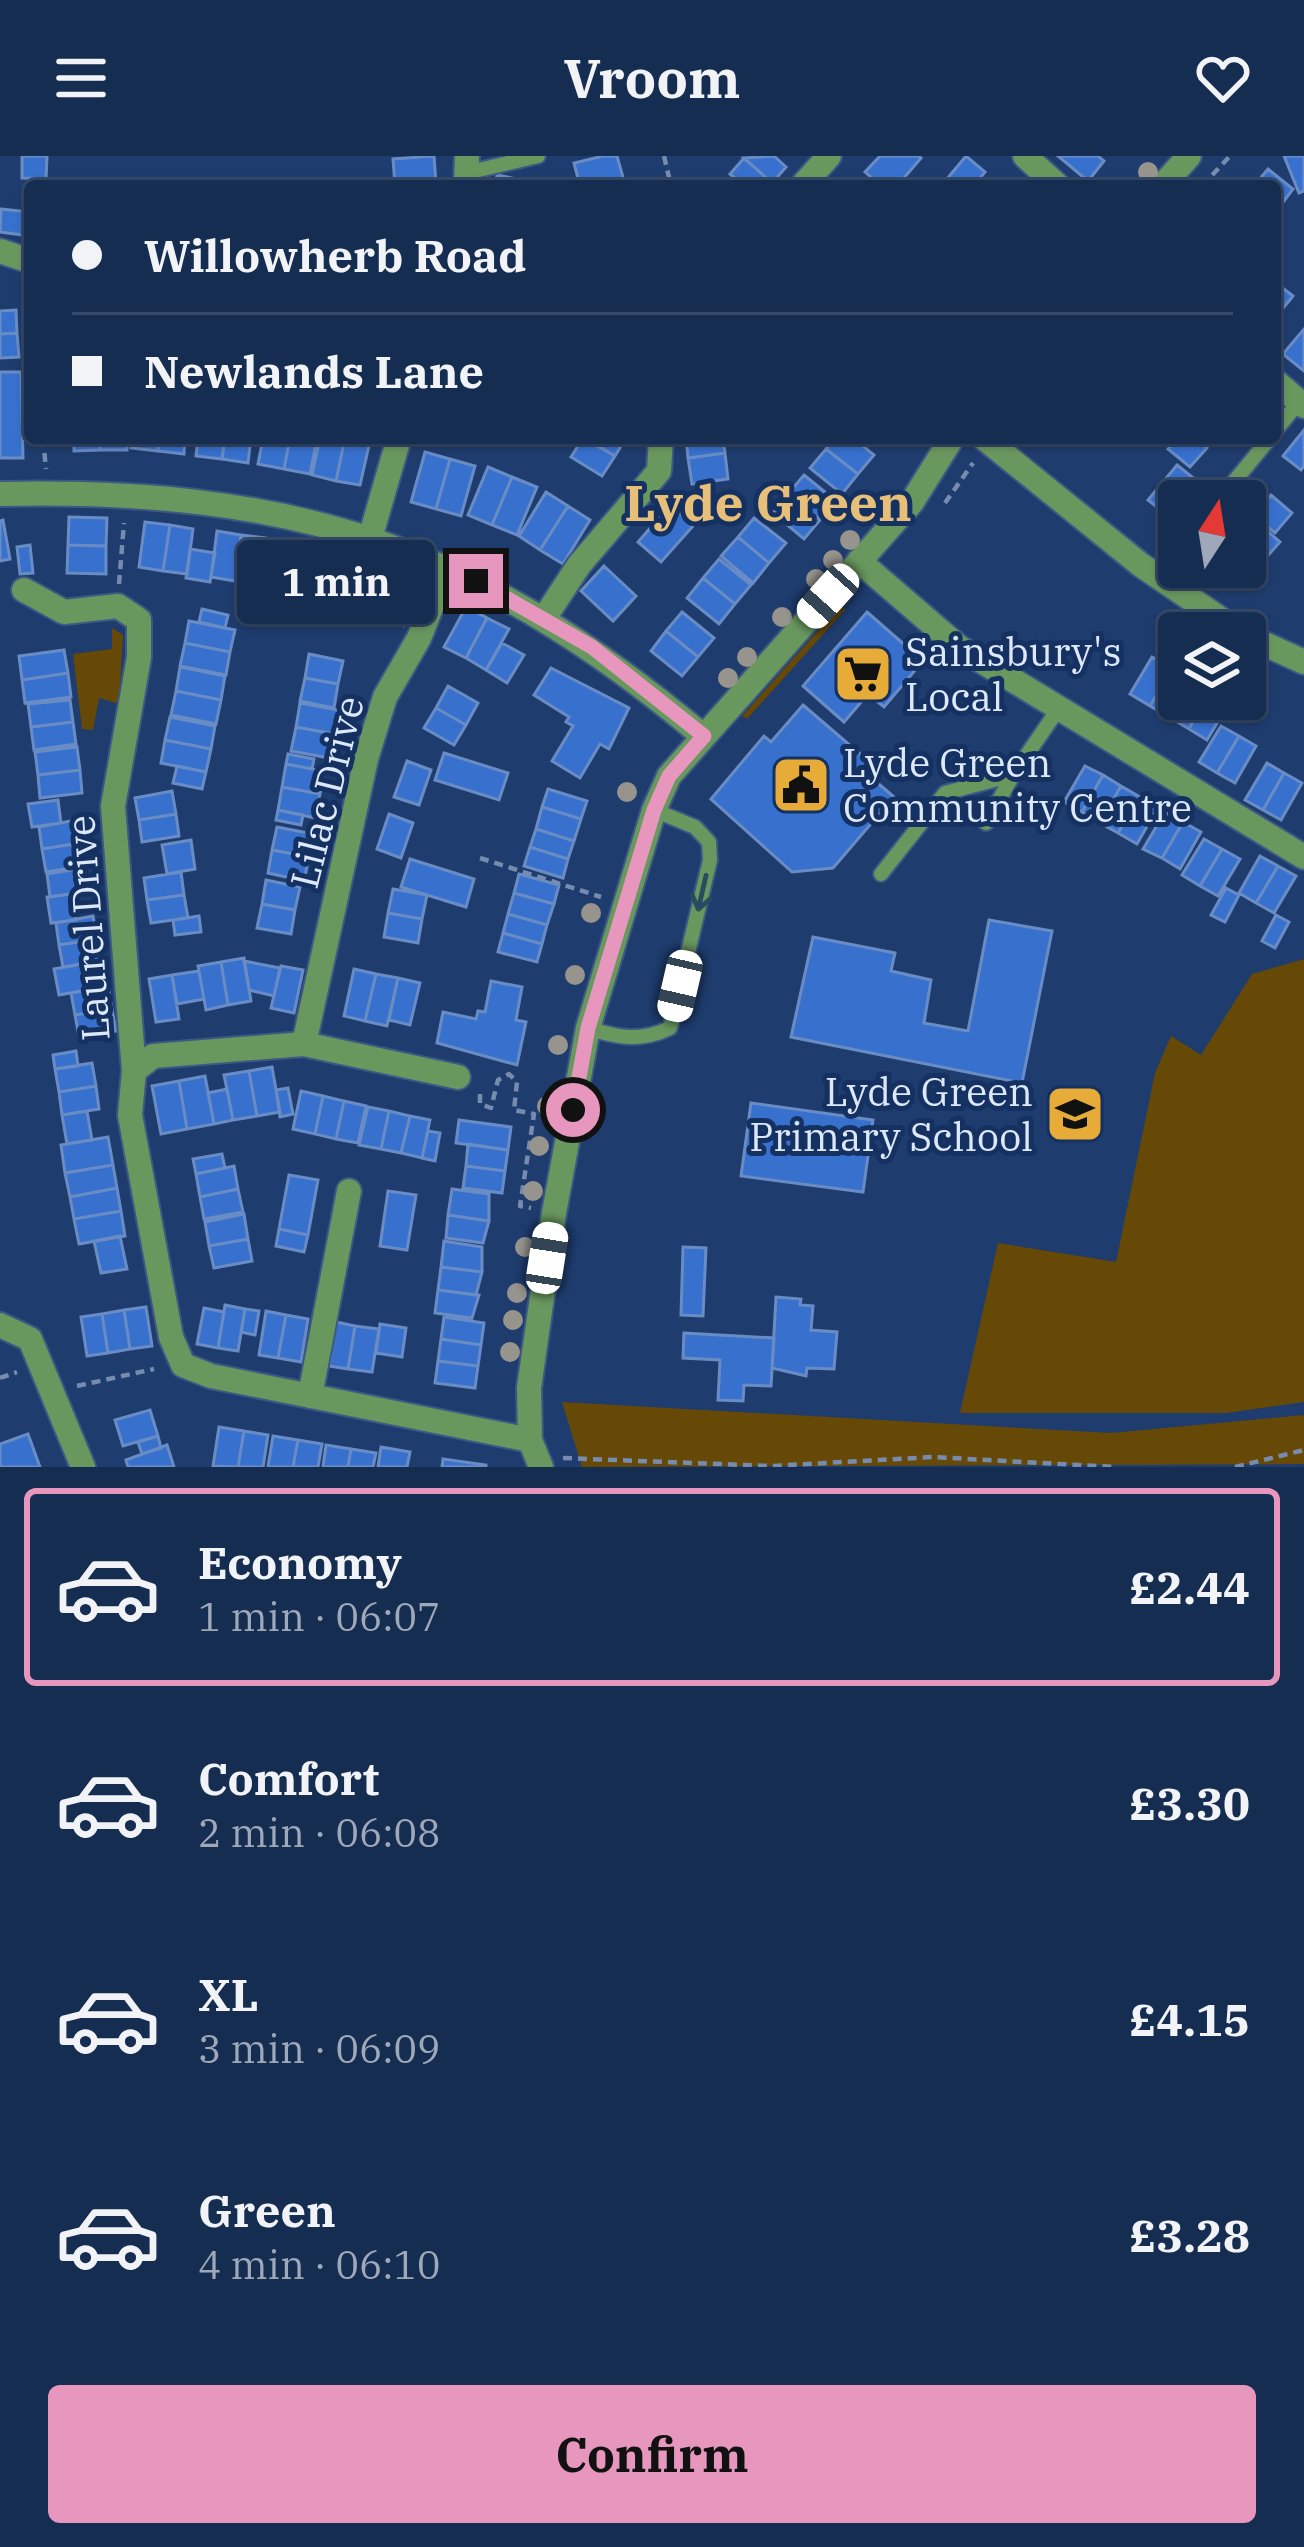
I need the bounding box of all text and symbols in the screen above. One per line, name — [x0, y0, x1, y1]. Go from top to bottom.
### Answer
text: Vroom — [564, 43, 740, 113]
icon: menu — [48, 45, 114, 111]
icon: heart — [1190, 45, 1256, 111]
text: Willowherb Road — [144, 226, 527, 284]
text: Newlands Lane — [144, 342, 484, 400]
district label: Lyde Green — [624, 469, 912, 535]
north arrow — [1158, 480, 1266, 588]
map controls — [1158, 480, 1266, 720]
callout: 1 min — [236, 539, 434, 623]
route end — [449, 554, 503, 608]
text: 1 min — [281, 556, 391, 607]
car — [791, 557, 865, 635]
button: layers — [1158, 612, 1266, 720]
place label: Sainsbury's Local — [905, 626, 1121, 722]
supermarket icon: Sainsbury's Local — [832, 643, 894, 705]
street label: Lilac Drive — [278, 691, 375, 893]
place label: Lyde Green Community Centre — [843, 737, 1192, 833]
public building icon: Lyde Green Community Centre — [770, 754, 832, 816]
street label: Laurel Drive — [54, 814, 121, 1042]
one-way arrow — [690, 873, 713, 911]
car — [654, 947, 706, 1025]
place label: Lyde Green Primary School — [749, 1066, 1033, 1162]
route start — [546, 1083, 600, 1137]
school or university icon: Lyde Green Primary School — [1044, 1083, 1106, 1145]
car — [524, 1220, 570, 1296]
icon: car — [54, 1533, 162, 1641]
text: Economy — [198, 1533, 402, 1591]
text: £2.44 — [1130, 1558, 1250, 1616]
text: 1 min · 06:07 — [198, 1591, 440, 1642]
icon: car — [54, 1749, 162, 1857]
text: Comfort — [198, 1749, 379, 1807]
text: £3.30 — [1130, 1774, 1250, 1832]
text: 2 min · 06:08 — [198, 1807, 440, 1858]
icon: car — [54, 1965, 162, 2073]
text: XL — [198, 1965, 259, 2023]
text: £4.15 — [1130, 1990, 1250, 2048]
text: 3 min · 06:09 — [198, 2023, 440, 2074]
icon: car — [54, 2181, 162, 2289]
text: Green — [198, 2181, 336, 2239]
text: £3.28 — [1130, 2206, 1250, 2264]
text: 4 min · 06:10 — [198, 2239, 440, 2290]
button: Confirm — [48, 2385, 1256, 2523]

